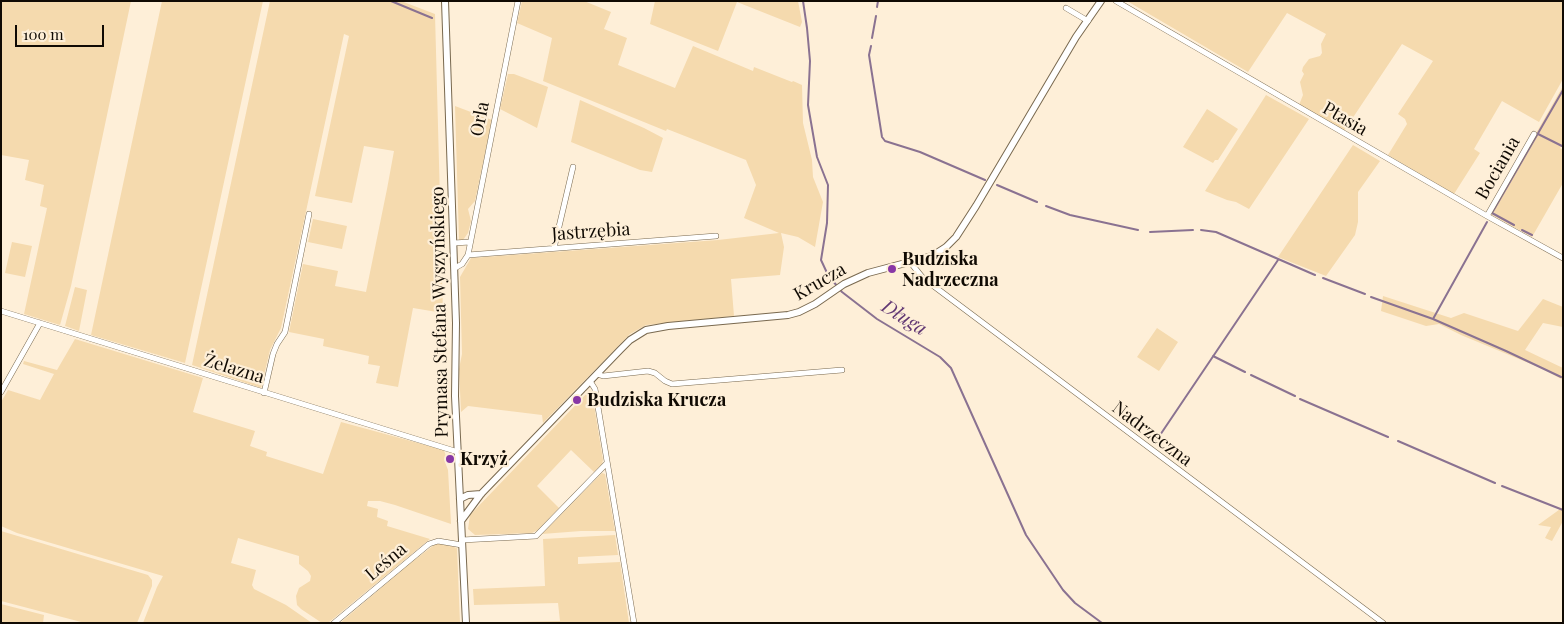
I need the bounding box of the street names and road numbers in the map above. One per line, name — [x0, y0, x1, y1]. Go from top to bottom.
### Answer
street label: Ptasia — [1319, 98, 1371, 140]
street label: Orla — [466, 100, 494, 138]
street label: Bociania — [1471, 133, 1525, 203]
street label: Prymasa Stefana Wyszyńskiego — [427, 186, 453, 438]
street label: Jastrzębia — [551, 218, 631, 246]
street label: Krucza — [790, 259, 850, 305]
street label: Żelazna — [201, 350, 267, 388]
street label: Nadrzeczna — [1108, 397, 1196, 471]
street label: Leśna — [361, 538, 411, 586]

